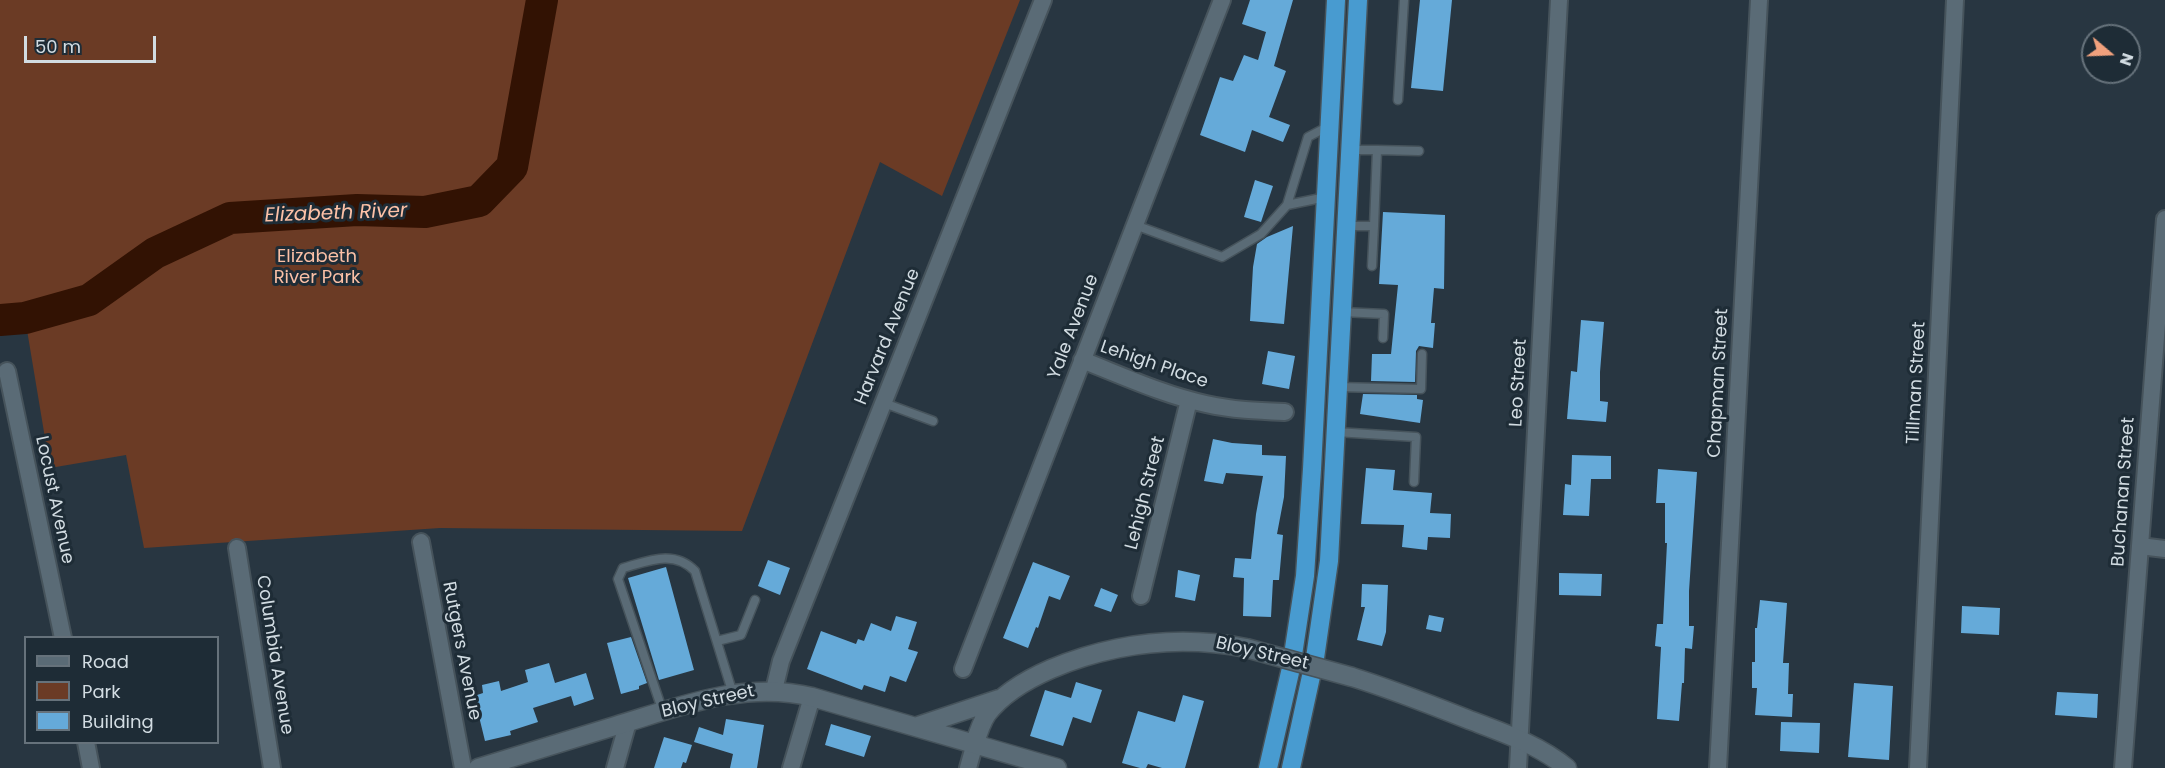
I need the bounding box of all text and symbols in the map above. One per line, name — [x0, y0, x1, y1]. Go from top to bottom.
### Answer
scale bar — [27, 24, 159, 62]
north arrow — [2081, 24, 2141, 84]
text: 50 m — [35, 34, 81, 59]
text: N — [2114, 50, 2139, 69]
water label: Elizabeth River — [264, 200, 408, 228]
park label: Elizabeth River Park — [274, 246, 360, 288]
street label: Harvard Avenue — [851, 266, 925, 408]
street label: Yale Avenue — [1044, 271, 1104, 383]
street label: Chapman Street — [1704, 308, 1734, 458]
street label: Tillman Street — [1903, 321, 1931, 445]
street label: Lehigh Place — [1097, 336, 1211, 394]
street label: Leo Street — [1506, 339, 1532, 427]
street label: Buchanan Street — [2108, 416, 2140, 568]
street label: Locust Avenue — [30, 434, 78, 566]
street label: Lehigh Street — [1121, 434, 1171, 552]
street label: Columbia Avenue — [251, 574, 297, 736]
street label: Rutgers Avenue — [437, 580, 485, 722]
street label: Bloy Street — [1213, 633, 1311, 675]
legend — [24, 636, 219, 744]
text: Road — [82, 649, 129, 674]
text: Park — [82, 679, 121, 704]
street label: Bloy Street — [659, 681, 757, 723]
text: Building — [82, 709, 154, 734]

